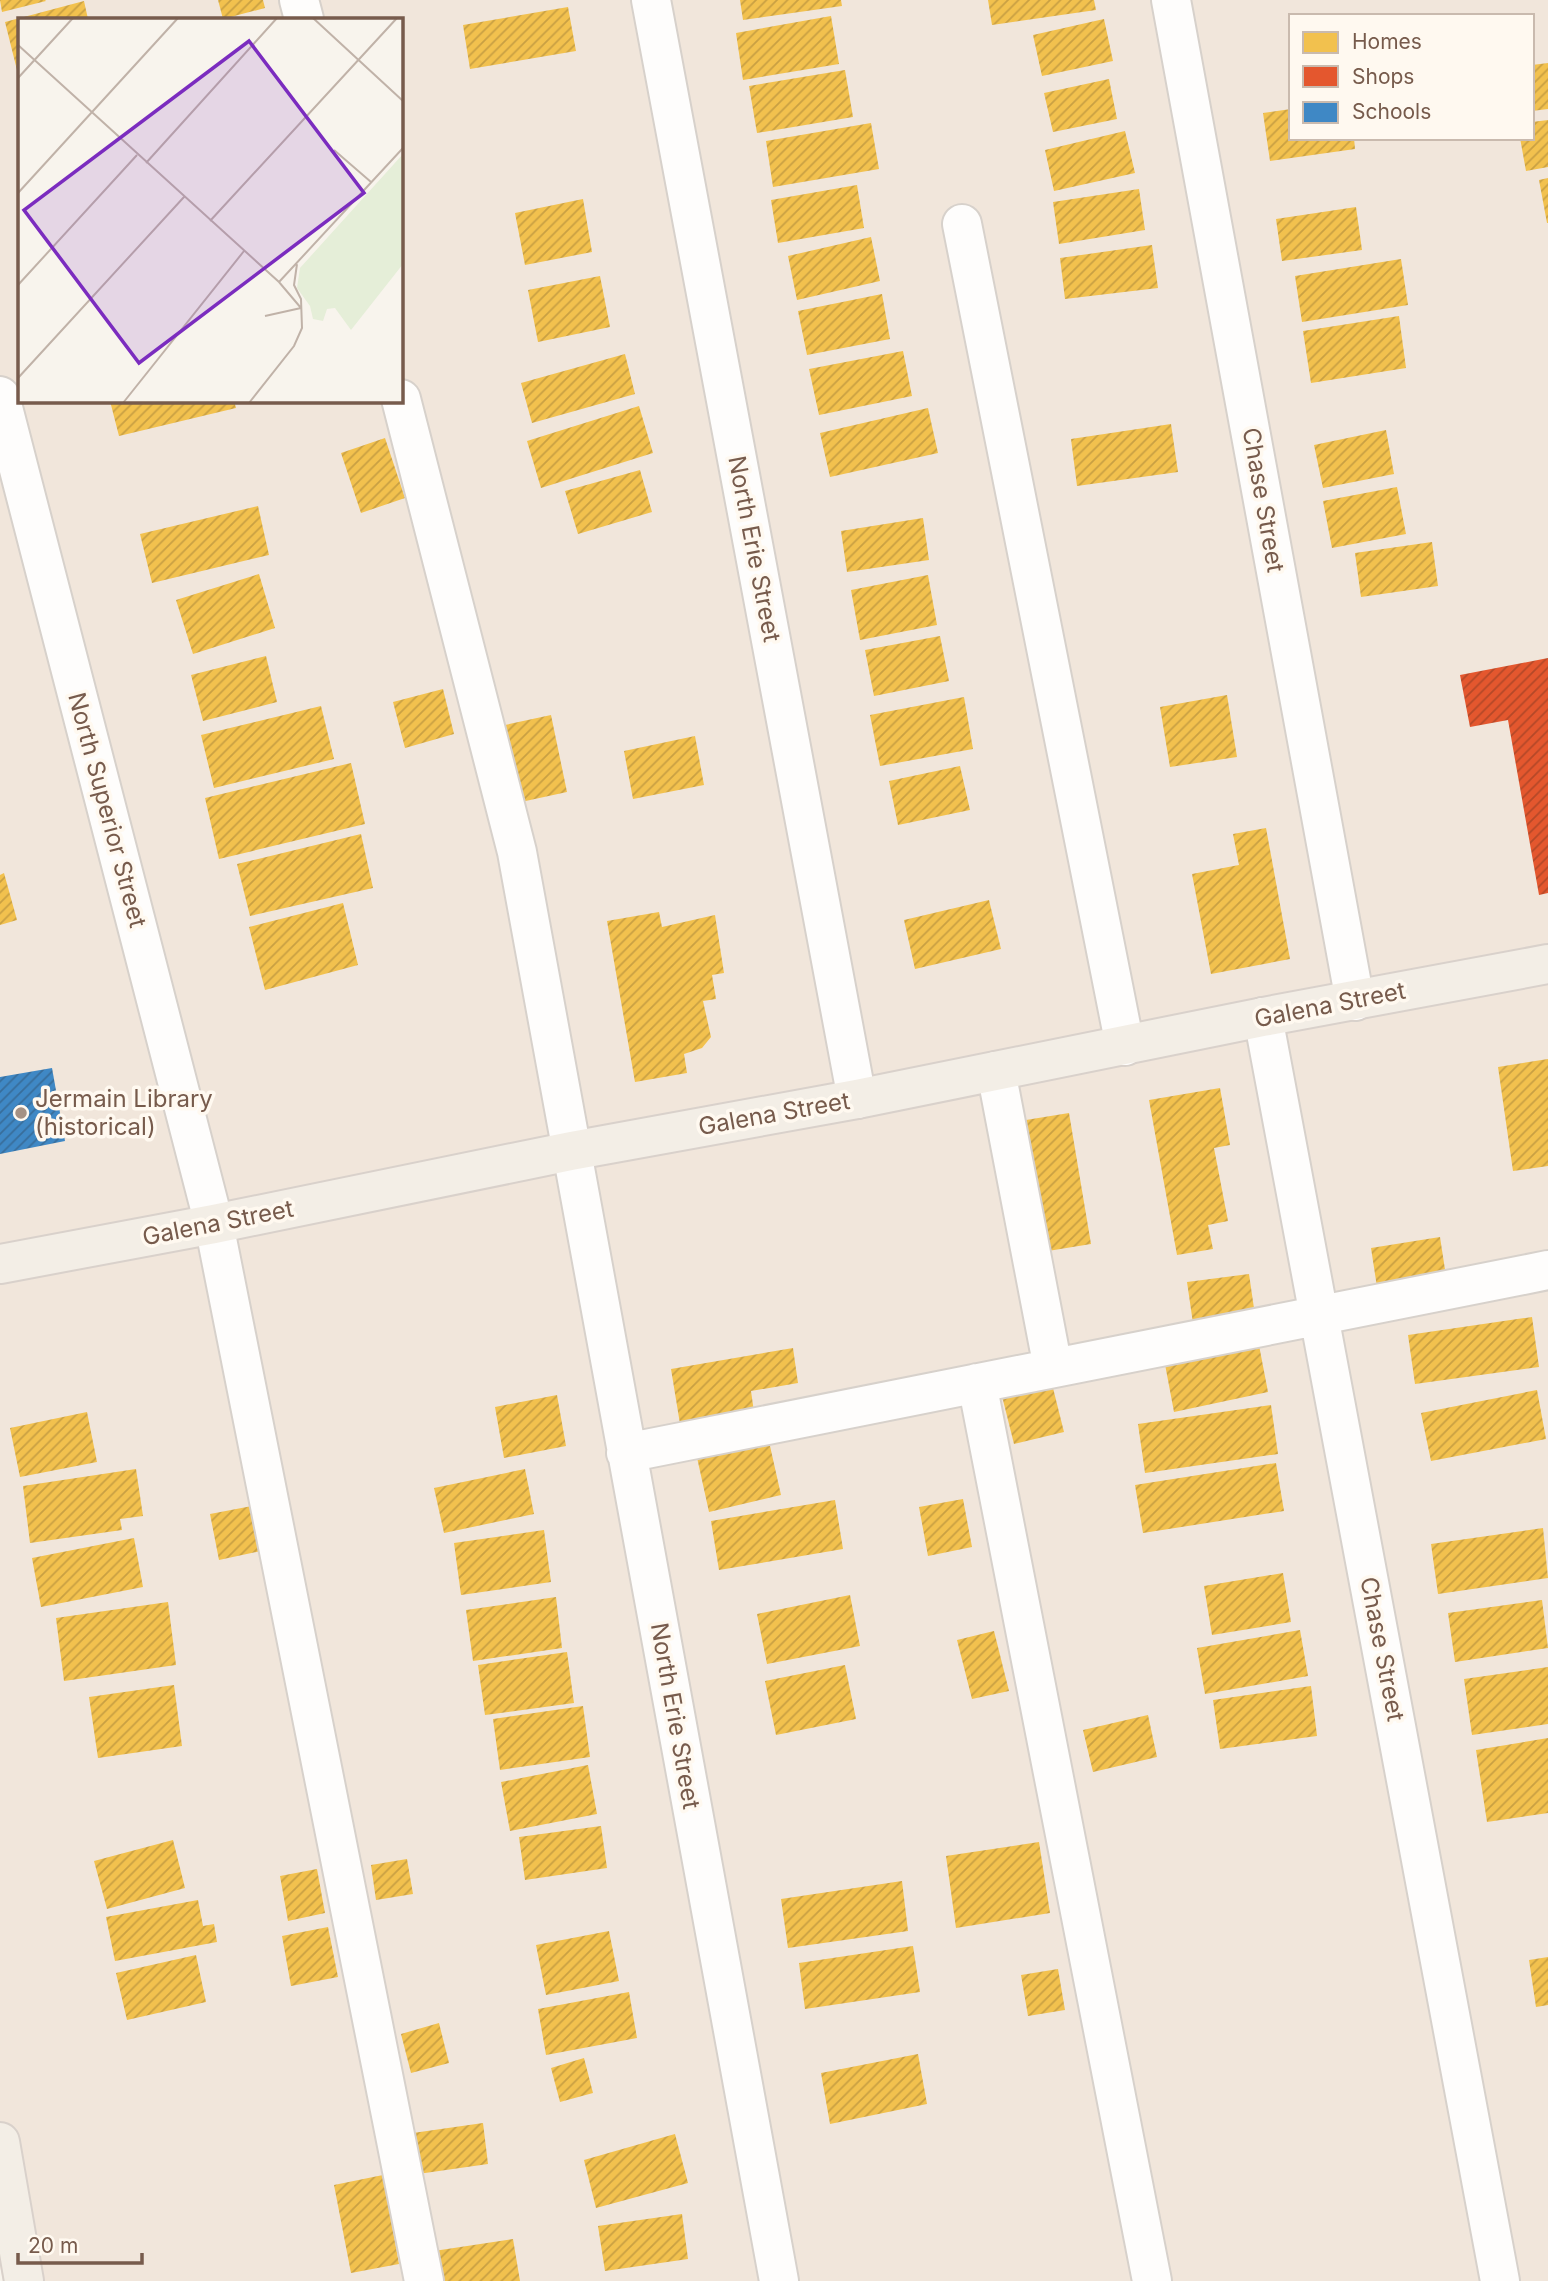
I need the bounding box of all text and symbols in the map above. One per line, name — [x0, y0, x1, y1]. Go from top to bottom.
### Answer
legend — [1289, 14, 1534, 140]
inset map — [18, 18, 402, 402]
text: Homes — [1352, 29, 1422, 54]
text: Shops — [1352, 64, 1414, 89]
text: Schools — [1352, 99, 1431, 124]
street label: Chase Street — [1237, 425, 1291, 575]
street label: North Erie Street — [722, 453, 787, 644]
street label: North Superior Street — [62, 689, 153, 931]
street label: Galena Street — [1252, 976, 1408, 1033]
place label: Jermain Library (historical) — [35, 1084, 213, 1141]
street label: Galena Street — [696, 1086, 852, 1141]
marker: Jermain Library (historical) — [13, 1105, 29, 1121]
street label: Galena Street — [140, 1194, 296, 1251]
street label: Chase Street — [1354, 1574, 1411, 1724]
street label: North Erie Street — [645, 1620, 706, 1812]
scale bar — [18, 2222, 142, 2266]
text: 20 m — [28, 2233, 78, 2258]

